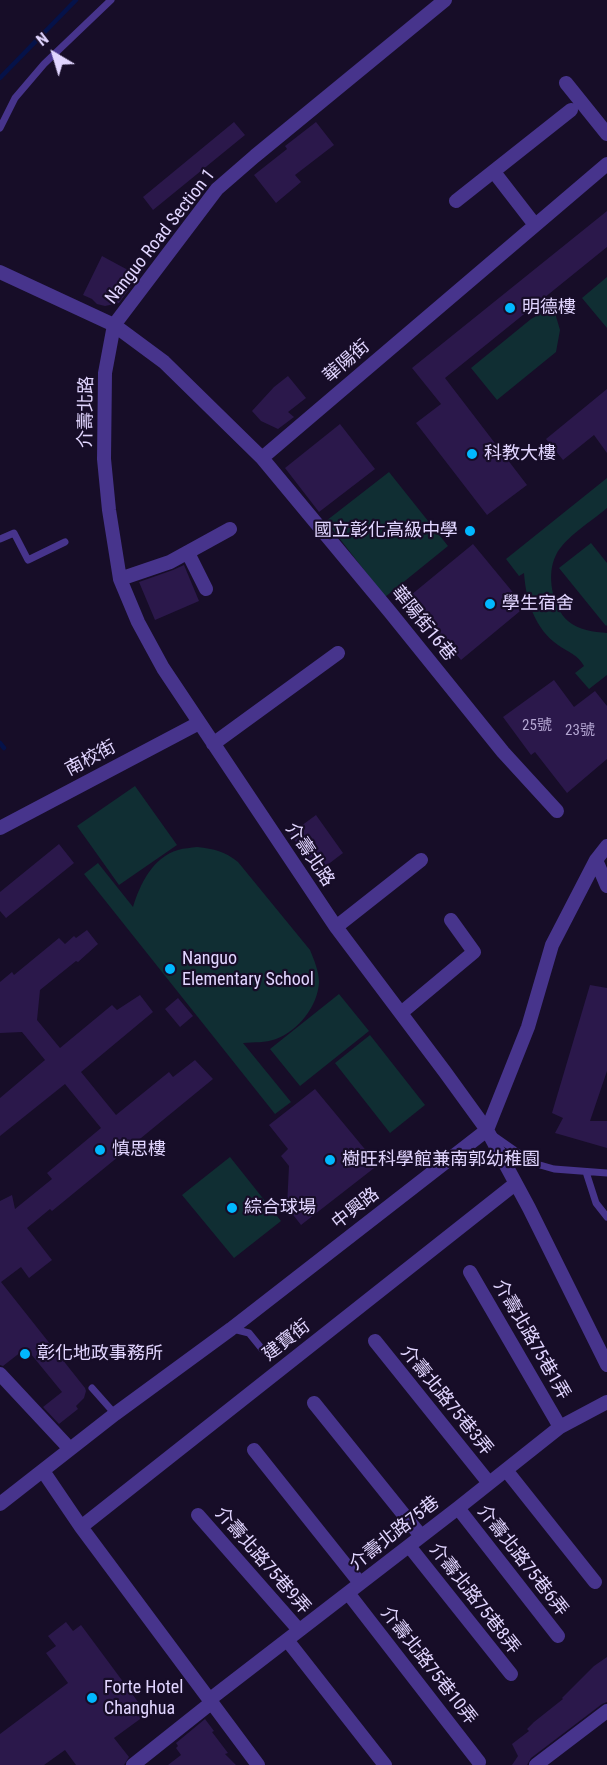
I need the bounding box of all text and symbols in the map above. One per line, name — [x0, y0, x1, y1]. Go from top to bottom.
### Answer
north arrow — [24, 24, 84, 84]
text: N — [33, 29, 52, 50]
street label: Nanguo Road Section 1 — [101, 165, 221, 309]
place label: 明德樓 — [522, 297, 576, 319]
marker: 明德樓 — [503, 301, 517, 315]
street label: 華陽街 — [320, 336, 374, 388]
street label: 介壽北路 — [76, 376, 98, 448]
place label: 科教大樓 — [484, 443, 556, 465]
marker: 科教大樓 — [465, 447, 479, 461]
place label: 國立彰化高級中學 — [314, 520, 458, 542]
marker: 國立彰化高級中學 — [463, 524, 477, 538]
street label: 華陽街16巷 — [386, 582, 460, 666]
place label: 學生宿舍 — [502, 593, 574, 615]
marker: 學生宿舍 — [483, 597, 497, 611]
house number: 25號 — [522, 717, 552, 735]
house number: 23號 — [565, 722, 595, 740]
street label: 南校街 — [62, 737, 120, 781]
street label: 介壽北路 — [280, 819, 338, 891]
place label: Nanguo Elementary School — [182, 948, 314, 990]
marker: Nanguo Elementary School — [163, 962, 177, 976]
place label: 慎思樓 — [112, 1139, 166, 1161]
marker: 慎思樓 — [93, 1143, 107, 1157]
place label: 樹旺科學館兼南郭幼稚園 — [342, 1149, 540, 1171]
marker: 樹旺科學館兼南郭幼稚園 — [323, 1153, 337, 1167]
street label: 中興路 — [328, 1184, 384, 1234]
place label: 綜合球場 — [244, 1197, 316, 1219]
marker: 綜合球場 — [225, 1201, 239, 1215]
street label: 介壽北路75巷1弄 — [488, 1276, 574, 1404]
street label: 建寶街 — [259, 1316, 315, 1366]
street label: 介壽北路75巷3弄 — [395, 1342, 497, 1460]
place label: 彰化地政事務所 — [37, 1343, 163, 1365]
marker: 彰化地政事務所 — [18, 1347, 32, 1361]
street label: 介壽北路75巷 — [346, 1492, 444, 1576]
street label: 介壽北路75巷6弄 — [472, 1501, 572, 1621]
street label: 介壽北路75巷9弄 — [210, 1503, 314, 1619]
street label: 介壽北路75巷8弄 — [424, 1539, 524, 1659]
street label: 介壽北路75巷10弄 — [375, 1603, 481, 1729]
place label: Forte Hotel Changhua — [104, 1677, 183, 1720]
marker: Forte Hotel Changhua — [85, 1691, 99, 1705]

